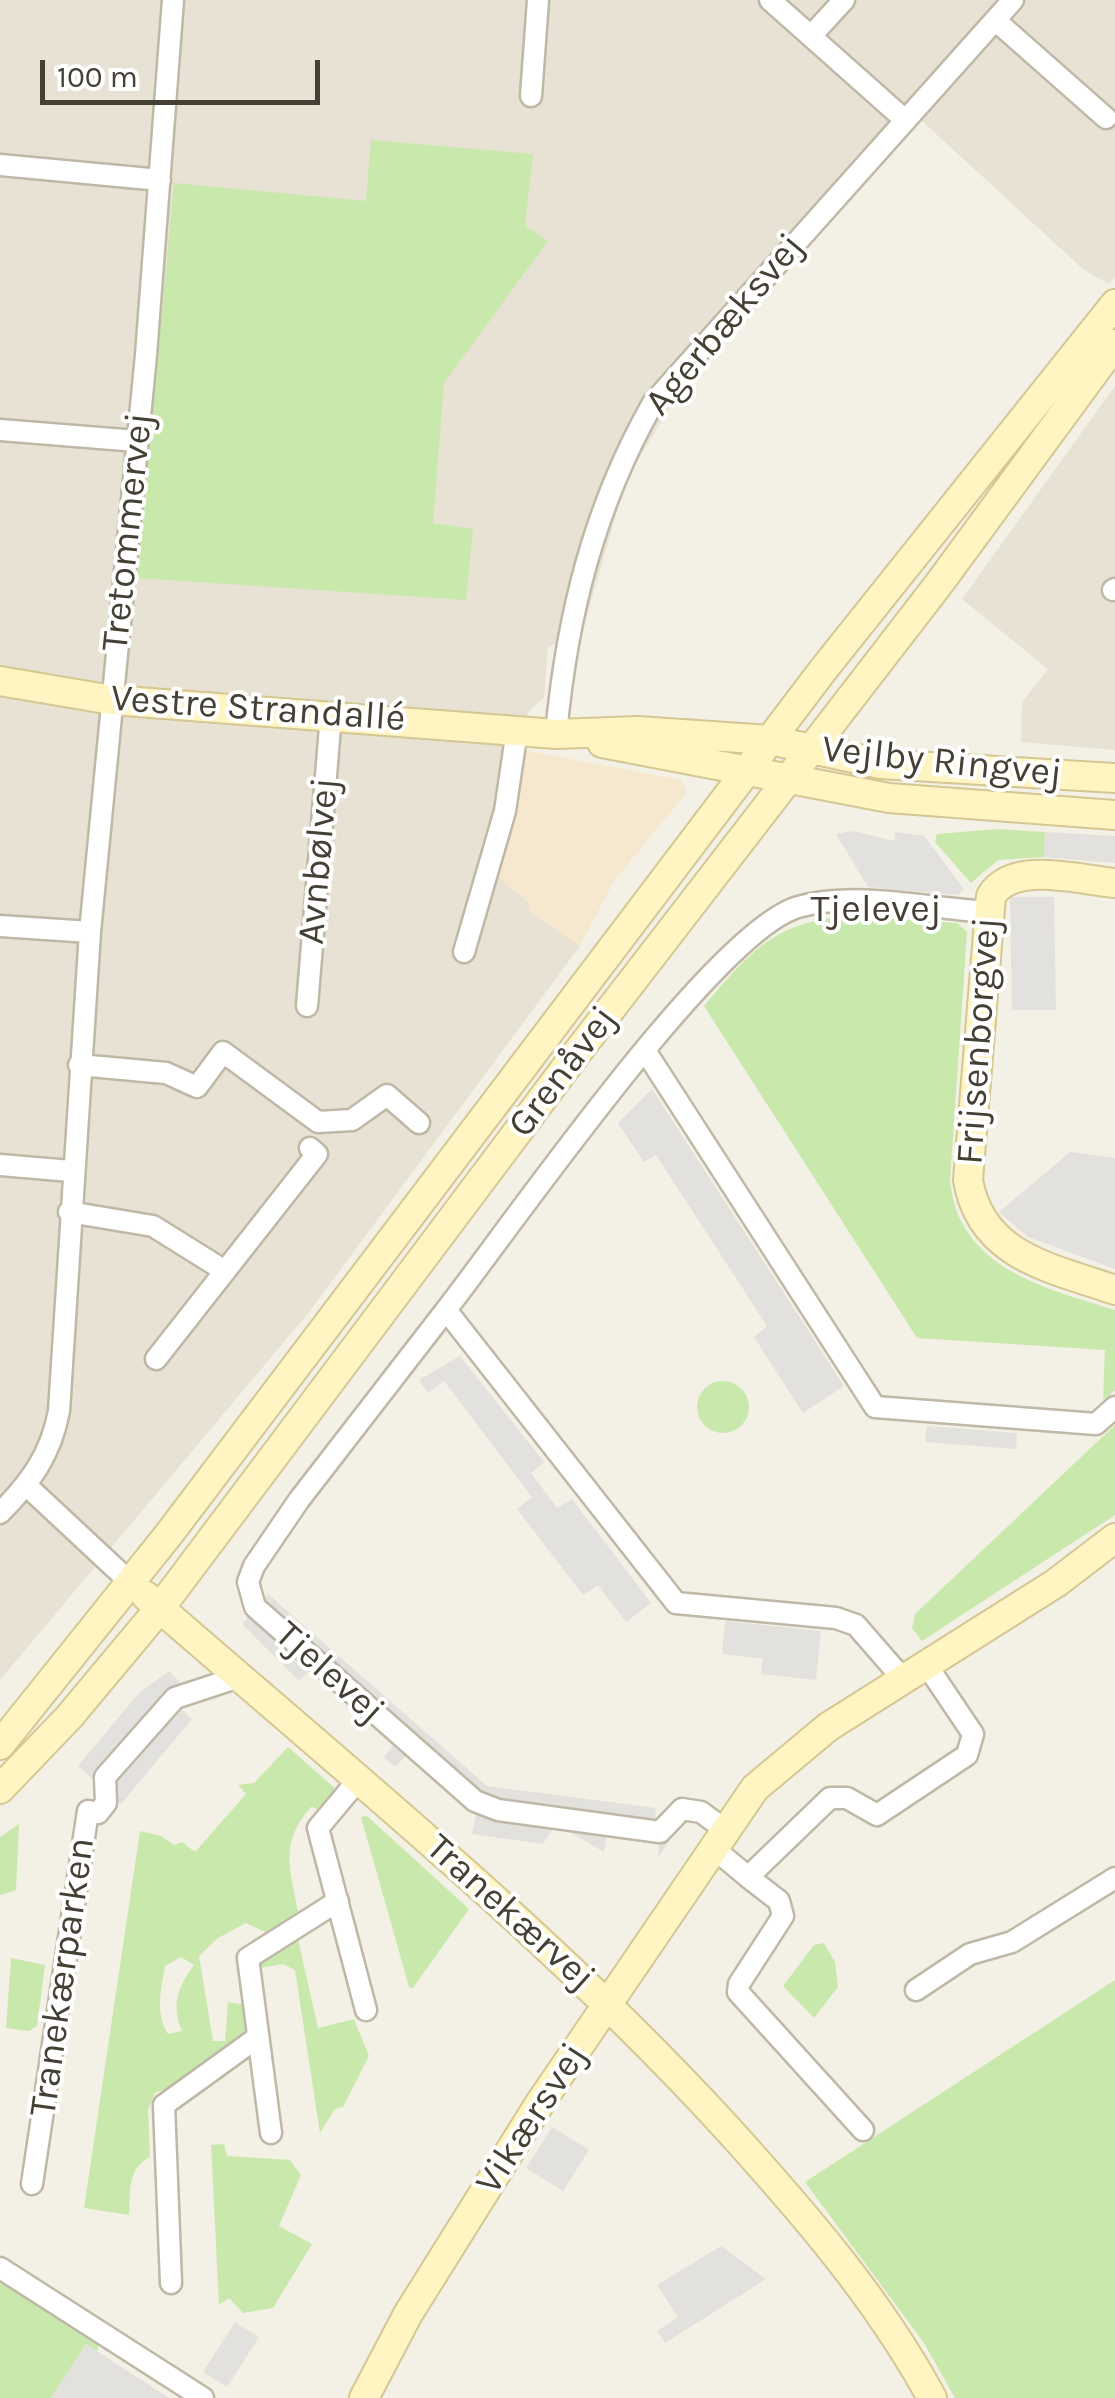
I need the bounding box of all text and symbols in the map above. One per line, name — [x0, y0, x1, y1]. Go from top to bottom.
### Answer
scale bar — [45, 40, 325, 102]
text: 100 m — [57, 59, 138, 95]
street label: Agerbæksvej — [636, 225, 814, 425]
street label: Tretommervej — [93, 411, 163, 653]
street label: Vestre Strandallé — [109, 676, 407, 742]
street label: Vejlby Ringvej — [820, 727, 1064, 797]
street label: Avnbølvej — [289, 776, 349, 946]
street label: Tjelevej — [810, 887, 942, 933]
street label: Frijsenborgvej — [948, 916, 1010, 1166]
street label: Grenåvej — [499, 998, 627, 1146]
street label: Tjelevej — [265, 1612, 393, 1734]
street label: Tranekærvej — [416, 1825, 604, 2001]
street label: Tranekærparken — [21, 1834, 105, 2120]
street label: Vikærsvej — [466, 2035, 598, 2203]

